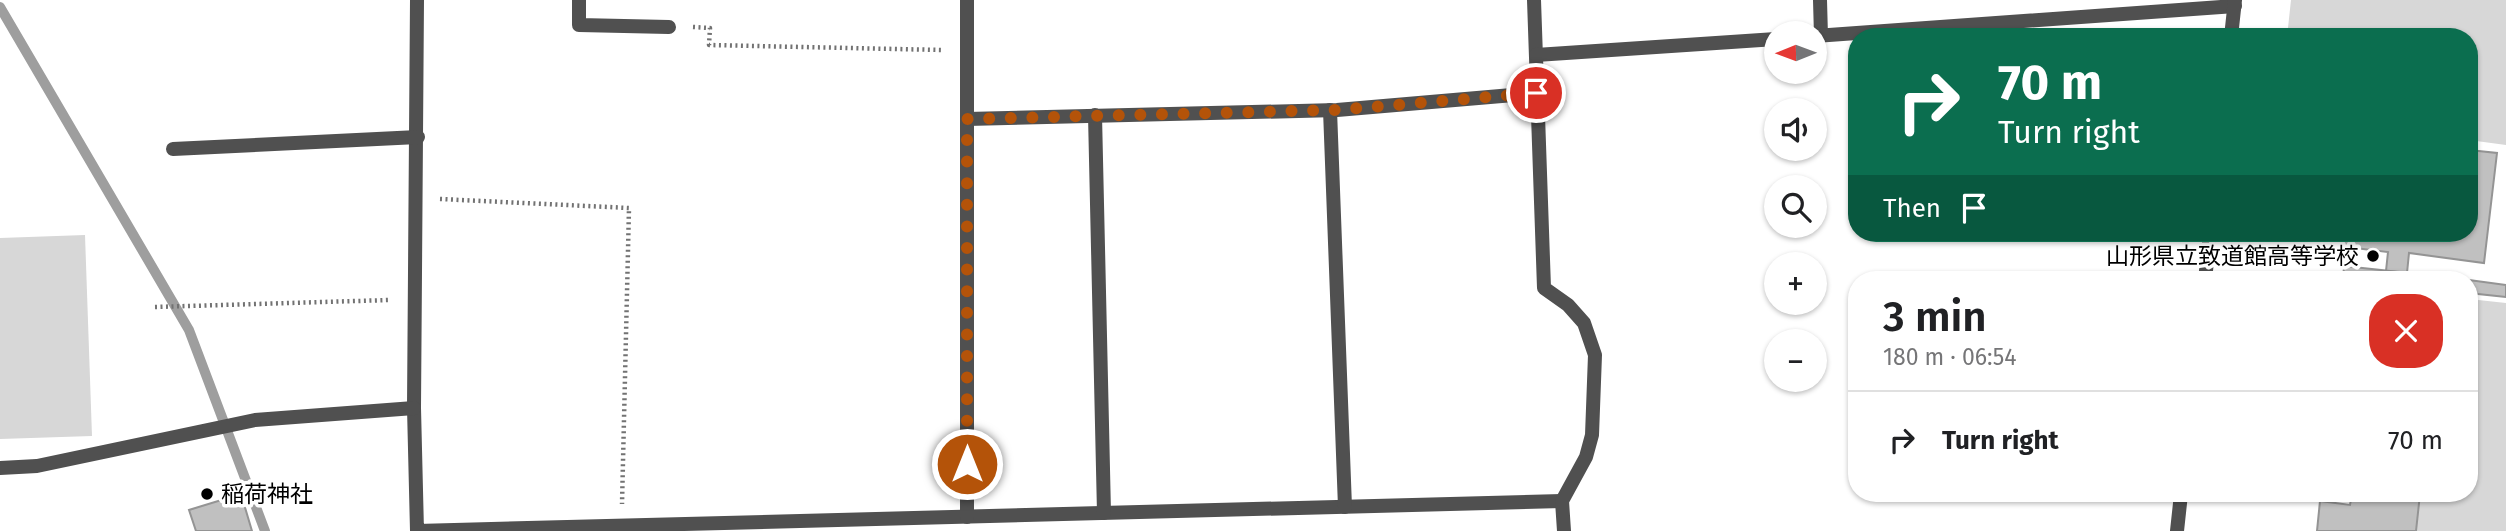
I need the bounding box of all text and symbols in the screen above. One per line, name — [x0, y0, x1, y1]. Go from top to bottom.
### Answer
north arrow — [1764, 21, 1827, 84]
map controls — [1764, 21, 1827, 392]
text: 70 m — [1998, 53, 2102, 112]
icon: right — [1883, 56, 1974, 147]
pin — [1506, 63, 1566, 123]
icon: arrive — [1517, 74, 1555, 112]
button: sound — [1764, 98, 1827, 161]
text: Turn right — [1998, 113, 2140, 151]
button: search — [1764, 175, 1827, 238]
icon: arrive — [1955, 189, 1993, 227]
text: Then — [1883, 193, 1941, 224]
place label: 山形県立致道館高等学校 — [2106, 242, 2359, 270]
marker: 山形県立致道館高等学校 — [2365, 248, 2381, 264]
button: + — [1764, 252, 1827, 315]
text: 3 min — [1883, 292, 1987, 342]
button: close — [2369, 294, 2443, 368]
button: − — [1764, 329, 1827, 392]
text: 180 m · 06:54 — [1883, 343, 2016, 371]
icon: right — [1883, 421, 1921, 459]
text: Turn right — [1942, 425, 2059, 456]
text: 70 m — [2388, 425, 2443, 456]
position arrow — [930, 427, 1004, 501]
place label: 稲荷神社 — [221, 480, 313, 508]
marker: 稲荷神社 — [199, 486, 215, 502]

